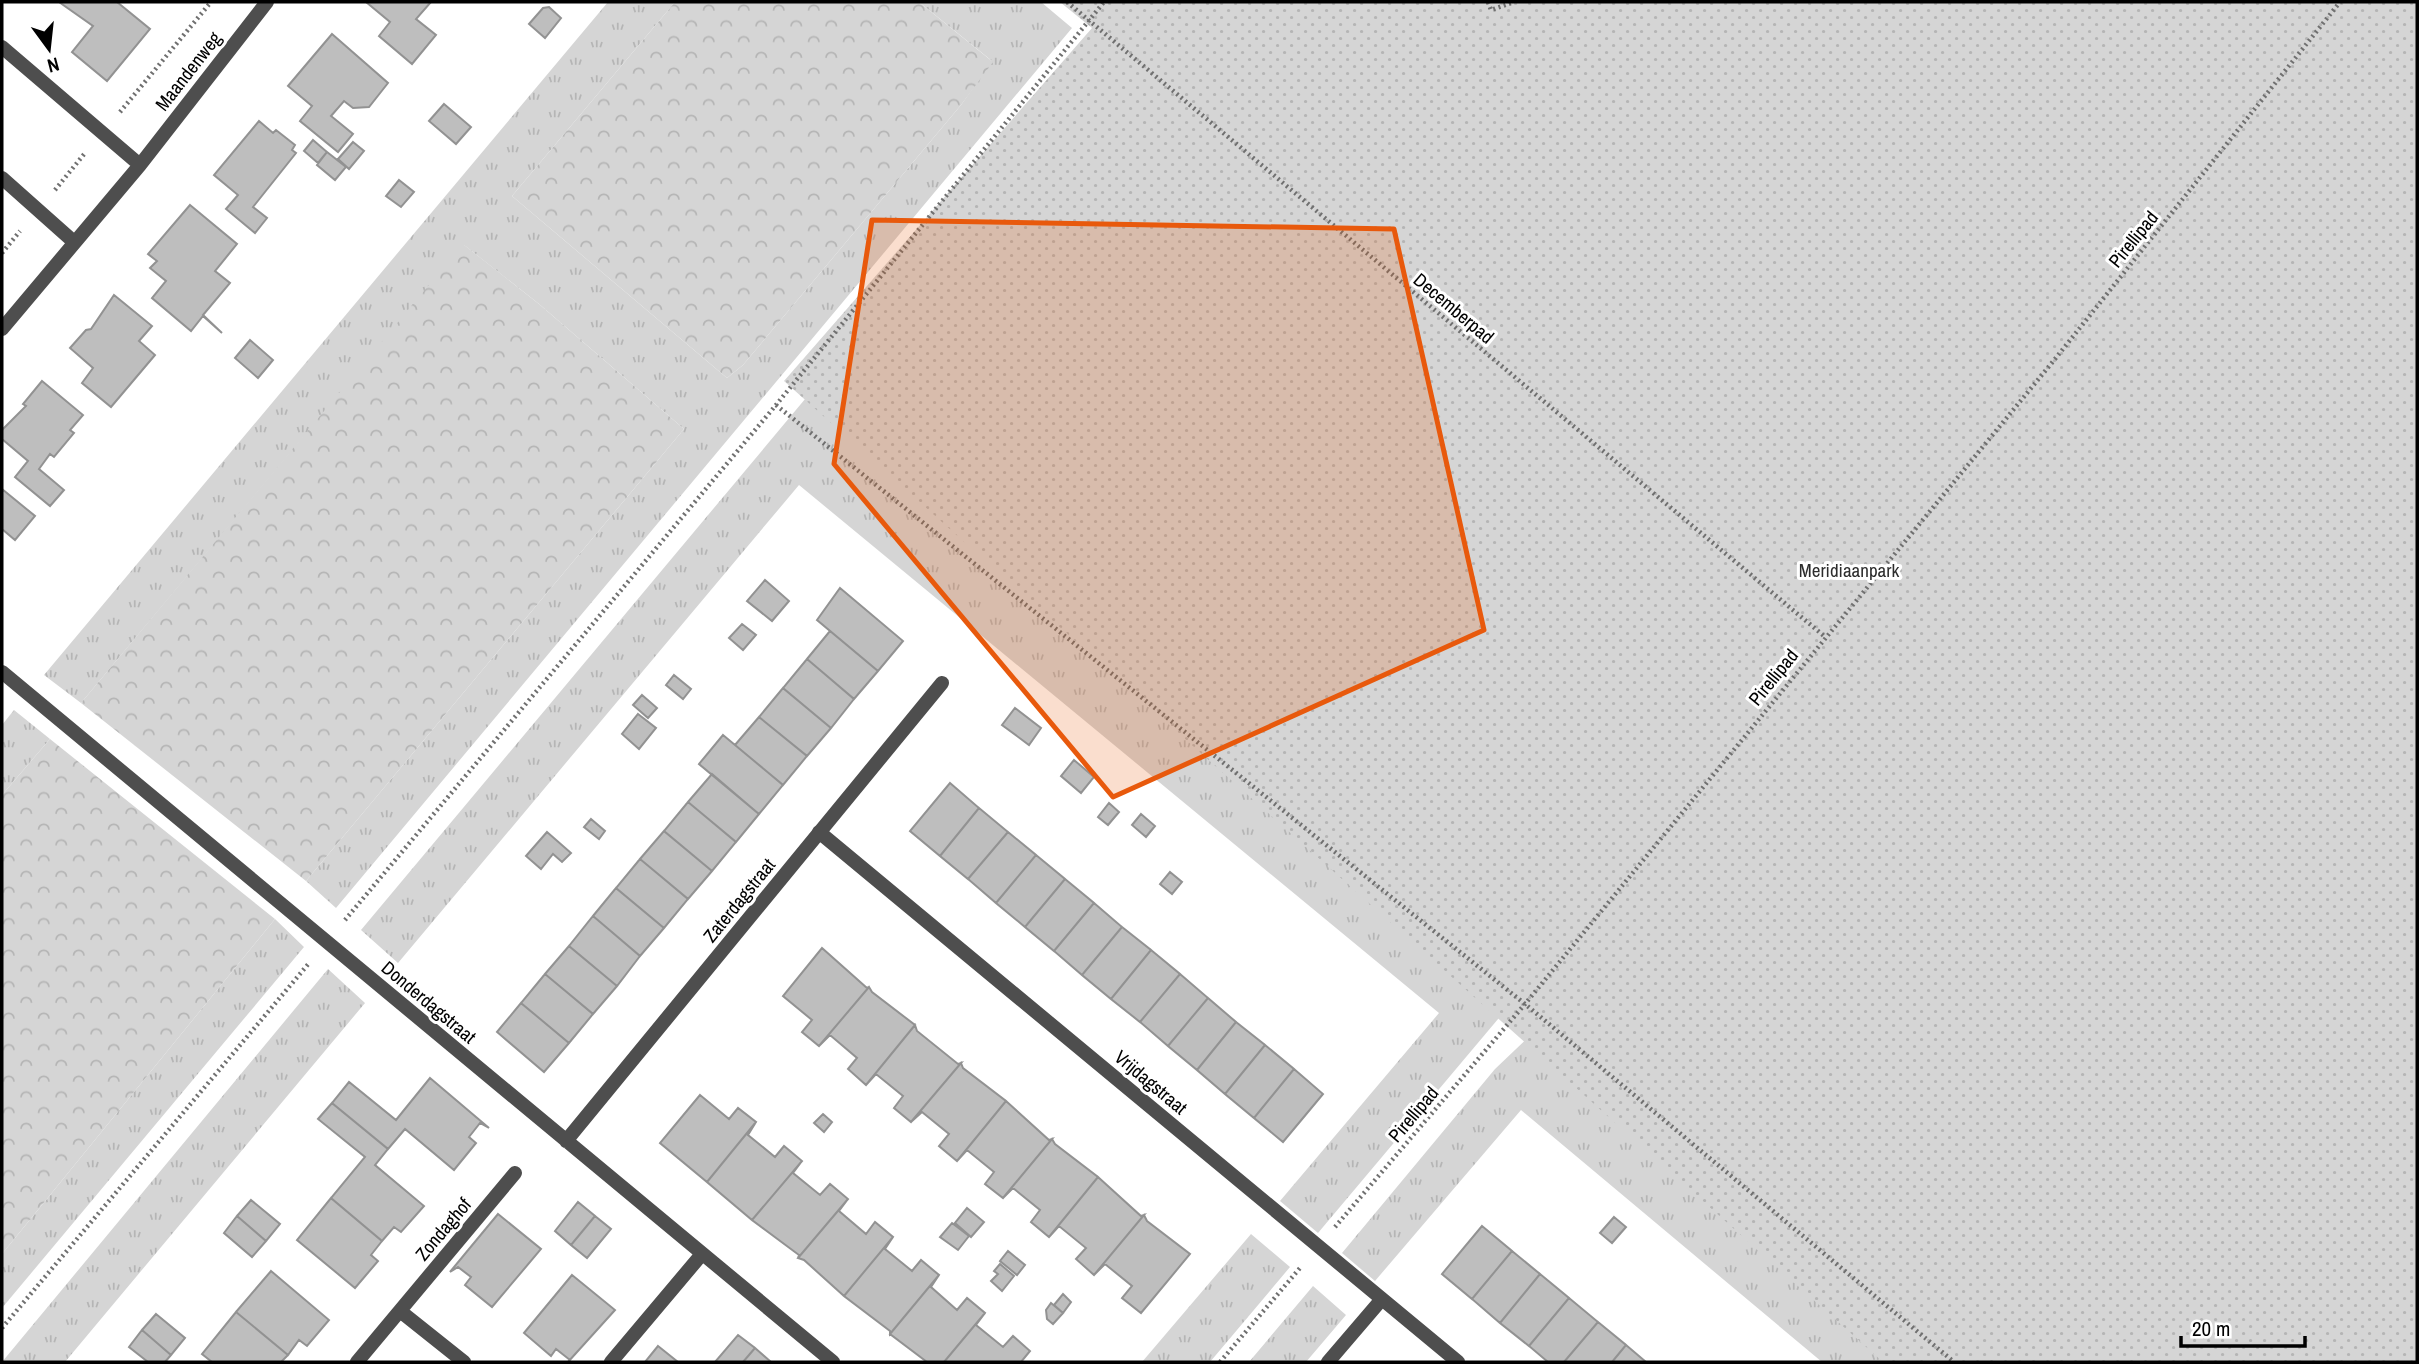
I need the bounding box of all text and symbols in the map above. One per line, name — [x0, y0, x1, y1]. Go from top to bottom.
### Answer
north arrow — [14, 14, 84, 84]
street label: Maandenweg — [149, 26, 227, 116]
text: N — [45, 51, 62, 79]
street label: Pirellipad — [2102, 205, 2164, 273]
street label: Decemberpad — [1408, 267, 1500, 349]
park label: Meridiaanpark — [1799, 557, 1899, 583]
street label: Pirellipad — [1742, 643, 1804, 711]
street label: Zaterdagstraat — [697, 852, 781, 948]
street label: Donderdagstraat — [376, 955, 482, 1050]
street label: Vrijdagstraat — [1109, 1044, 1193, 1121]
street label: Pirellipad — [1382, 1080, 1444, 1148]
street label: Zondaghof — [409, 1192, 477, 1266]
scale bar — [2181, 1304, 2305, 1348]
text: 20 m — [2192, 1314, 2230, 1343]

